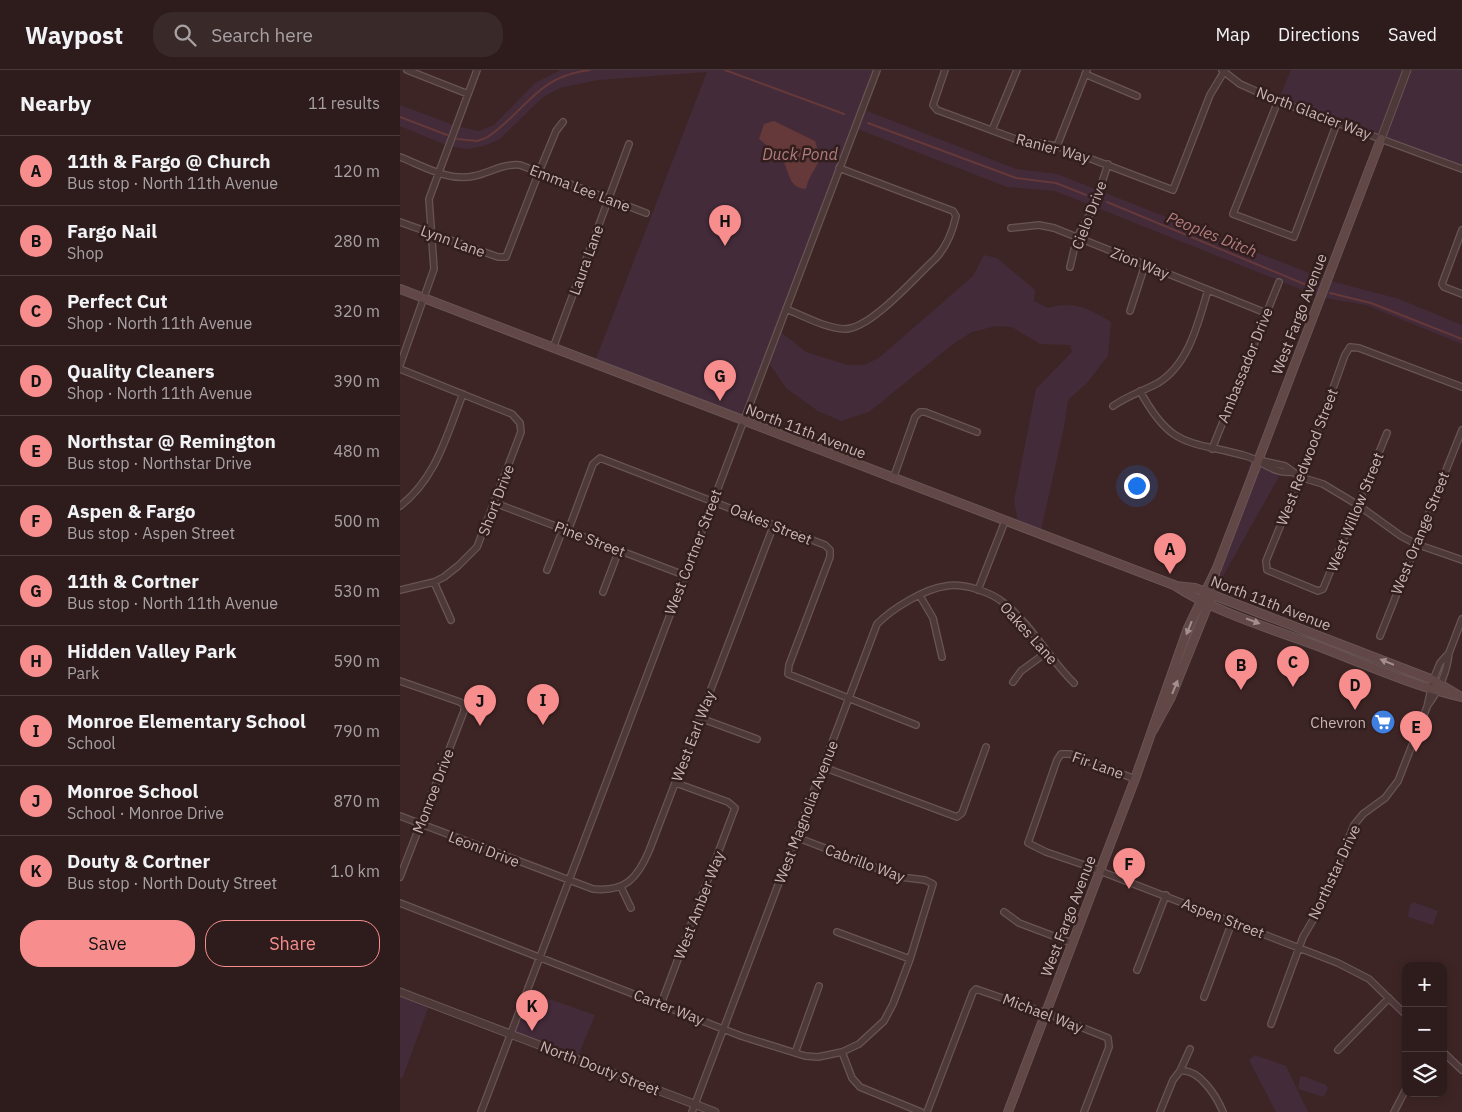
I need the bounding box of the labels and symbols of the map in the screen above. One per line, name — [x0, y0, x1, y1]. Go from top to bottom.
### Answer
street label: North Glacier Way — [1254, 82, 1375, 144]
street label: Ranier Way — [1014, 129, 1092, 167]
water label: Duck Pond — [762, 144, 838, 164]
street label: Emma Lee Lane — [527, 160, 633, 216]
street label: Cielo Drive — [1067, 178, 1111, 252]
pin: H — [709, 205, 741, 246]
water label: Peoples Ditch — [1164, 207, 1260, 261]
street label: Lynn Lane — [418, 221, 488, 261]
street label: Laura Lane — [565, 222, 607, 298]
street label: Zion Way — [1108, 243, 1173, 284]
street label: West Fargo Avenue — [1267, 251, 1331, 377]
street label: Ambassador Drive — [1213, 304, 1277, 426]
pin: G — [704, 360, 736, 401]
street label: West Redwood Street — [1272, 386, 1342, 528]
street label: North 11th Avenue — [743, 399, 869, 463]
street label: West Willow Street — [1322, 450, 1388, 574]
street label: Short Drive — [474, 462, 518, 538]
street label: West Orange Street — [1387, 469, 1453, 597]
your location — [1124, 473, 1150, 499]
street label: West Cortner Street — [660, 487, 726, 617]
street label: Oakes Street — [727, 499, 815, 549]
street label: Pine Street — [552, 517, 628, 561]
pin: A — [1154, 533, 1186, 574]
street label: North 11th Avenue — [1208, 571, 1334, 635]
street label: Oakes Lane — [996, 598, 1062, 668]
one-way arrow — [1246, 618, 1261, 625]
one-way arrow — [1184, 621, 1192, 635]
pin: C — [1277, 646, 1309, 687]
pin: B — [1225, 649, 1257, 690]
one-way arrow — [1380, 658, 1395, 665]
pin: D — [1339, 669, 1371, 710]
one-way arrow — [1171, 680, 1179, 694]
pin: I — [527, 684, 559, 725]
pin: J — [464, 685, 496, 726]
street label: West Earl Way — [667, 687, 719, 784]
supermarket icon: Chevron — [1370, 709, 1396, 735]
pin: E — [1400, 711, 1432, 752]
place label: Chevron — [1310, 713, 1366, 732]
street label: West Magnolia Avenue — [770, 738, 842, 886]
street label: Monroe Drive — [408, 746, 458, 836]
street label: Fir Lane — [1070, 747, 1126, 783]
street label: Northstar Drive — [1304, 821, 1364, 923]
street label: Leoni Drive — [446, 827, 522, 871]
street label: Cabrillo Way — [822, 840, 908, 886]
street label: West Amber Way — [670, 848, 729, 962]
pin: F — [1113, 848, 1145, 889]
street label: West Fargo Avenue — [1036, 853, 1100, 979]
street label: Aspen Street — [1179, 894, 1267, 942]
street label: Carter Way — [631, 985, 707, 1029]
street label: Michael Way — [1000, 989, 1086, 1037]
pin: K — [516, 990, 548, 1031]
street label: North Douty Street — [538, 1036, 662, 1100]

